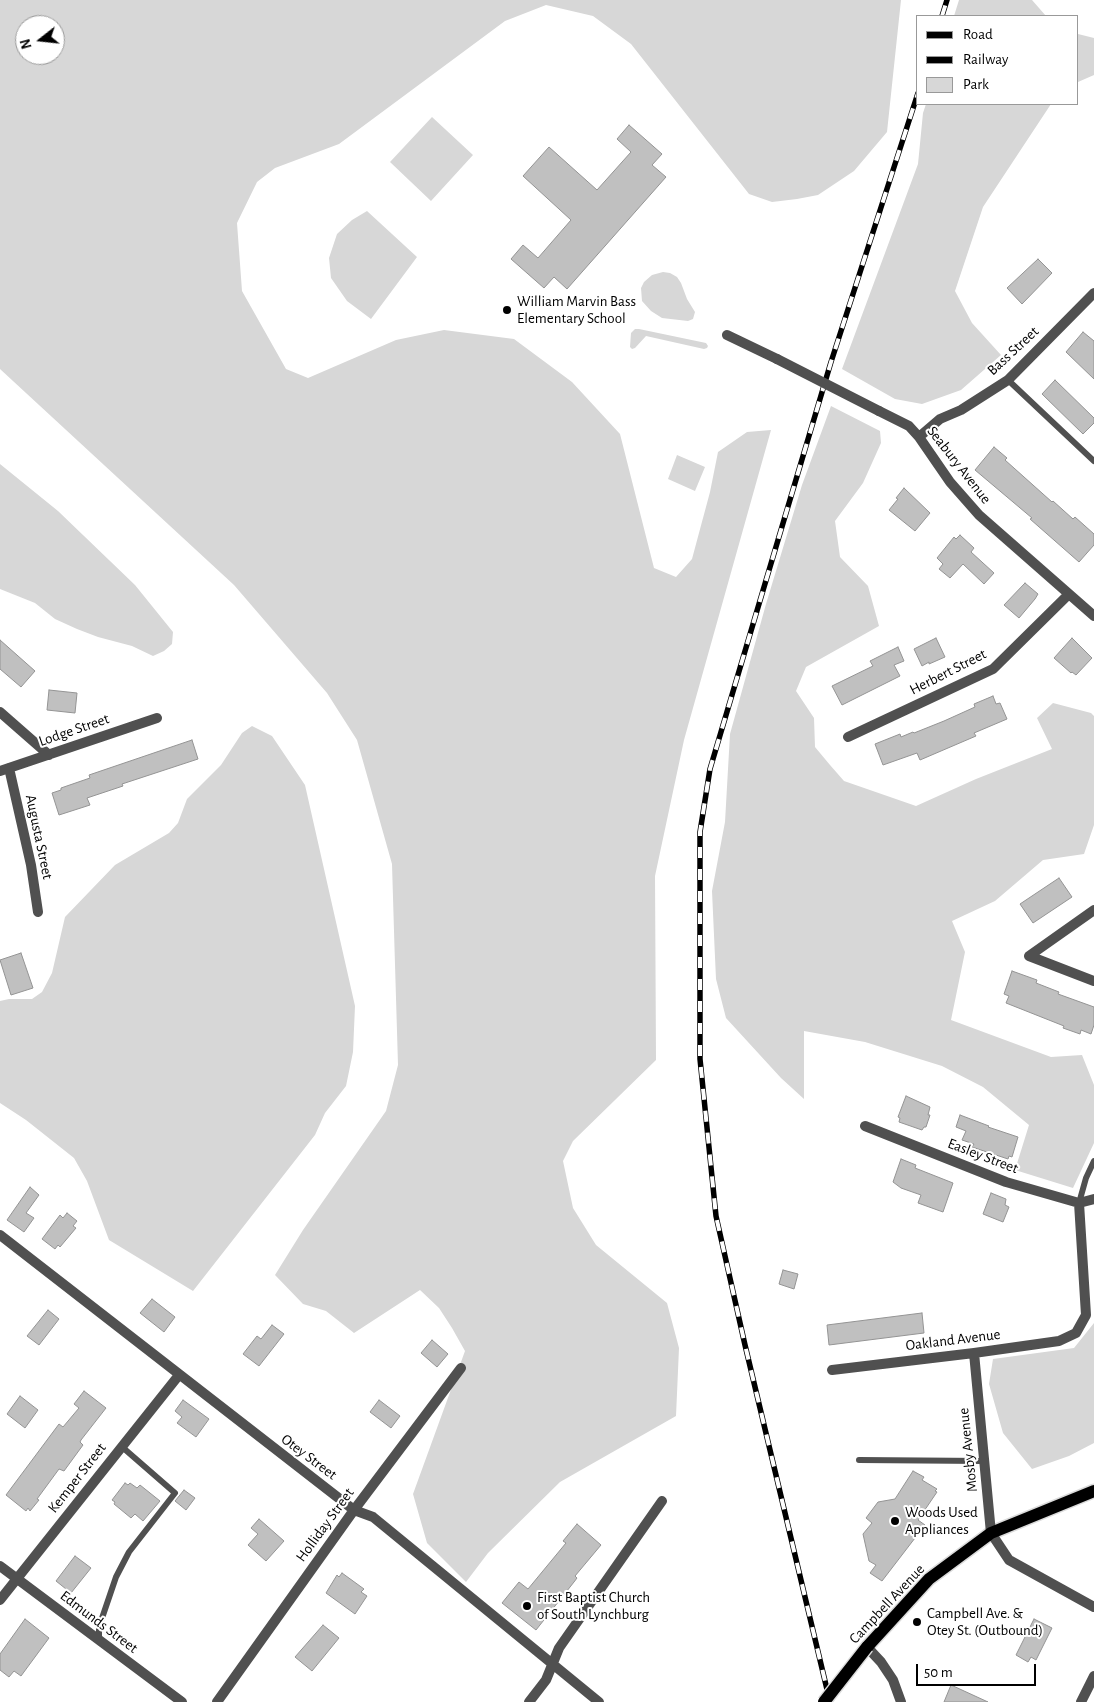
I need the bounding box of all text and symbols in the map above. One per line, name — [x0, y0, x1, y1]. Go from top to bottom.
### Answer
north arrow — [15, 15, 65, 65]
legend — [916, 15, 1079, 105]
text: Road — [963, 27, 993, 42]
text: N — [18, 37, 35, 50]
text: Railway — [963, 52, 1008, 67]
text: Park — [963, 77, 989, 92]
place label: William Marvin Bass Elementary School — [517, 292, 636, 327]
marker: William Marvin Bass Elementary School — [501, 304, 513, 316]
street label: Bass Street — [984, 323, 1042, 379]
street label: Seabury Avenue — [923, 423, 995, 507]
street label: Herbert Street — [907, 645, 989, 699]
street label: Lodge Street — [36, 710, 112, 750]
street label: Augusta Street — [21, 793, 57, 881]
street label: Easley Street — [945, 1134, 1021, 1178]
street label: Oakland Avenue — [905, 1325, 1001, 1355]
street label: Mosby Avenue — [955, 1407, 981, 1493]
street label: Otey Street — [278, 1430, 340, 1484]
street label: Kemper Street — [44, 1439, 110, 1517]
street label: Holliday Street — [292, 1484, 358, 1566]
place label: Woods Used Appliances — [905, 1503, 978, 1538]
marker: Woods Used Appliances — [889, 1515, 901, 1527]
street label: Campbell Avenue — [845, 1560, 929, 1648]
street label: Edmunds Street — [56, 1587, 142, 1657]
place label: First Baptist Church of South Lynchburg — [537, 1588, 650, 1623]
marker: First Baptist Church of South Lynchburg — [521, 1600, 533, 1612]
place label: Campbell Ave. & Otey St. (Outbound) — [927, 1604, 1043, 1639]
marker: Campbell Ave. & Otey St. (Outbound) — [911, 1616, 923, 1628]
scale bar — [919, 1654, 1039, 1686]
text: 50 m — [924, 1665, 953, 1680]

